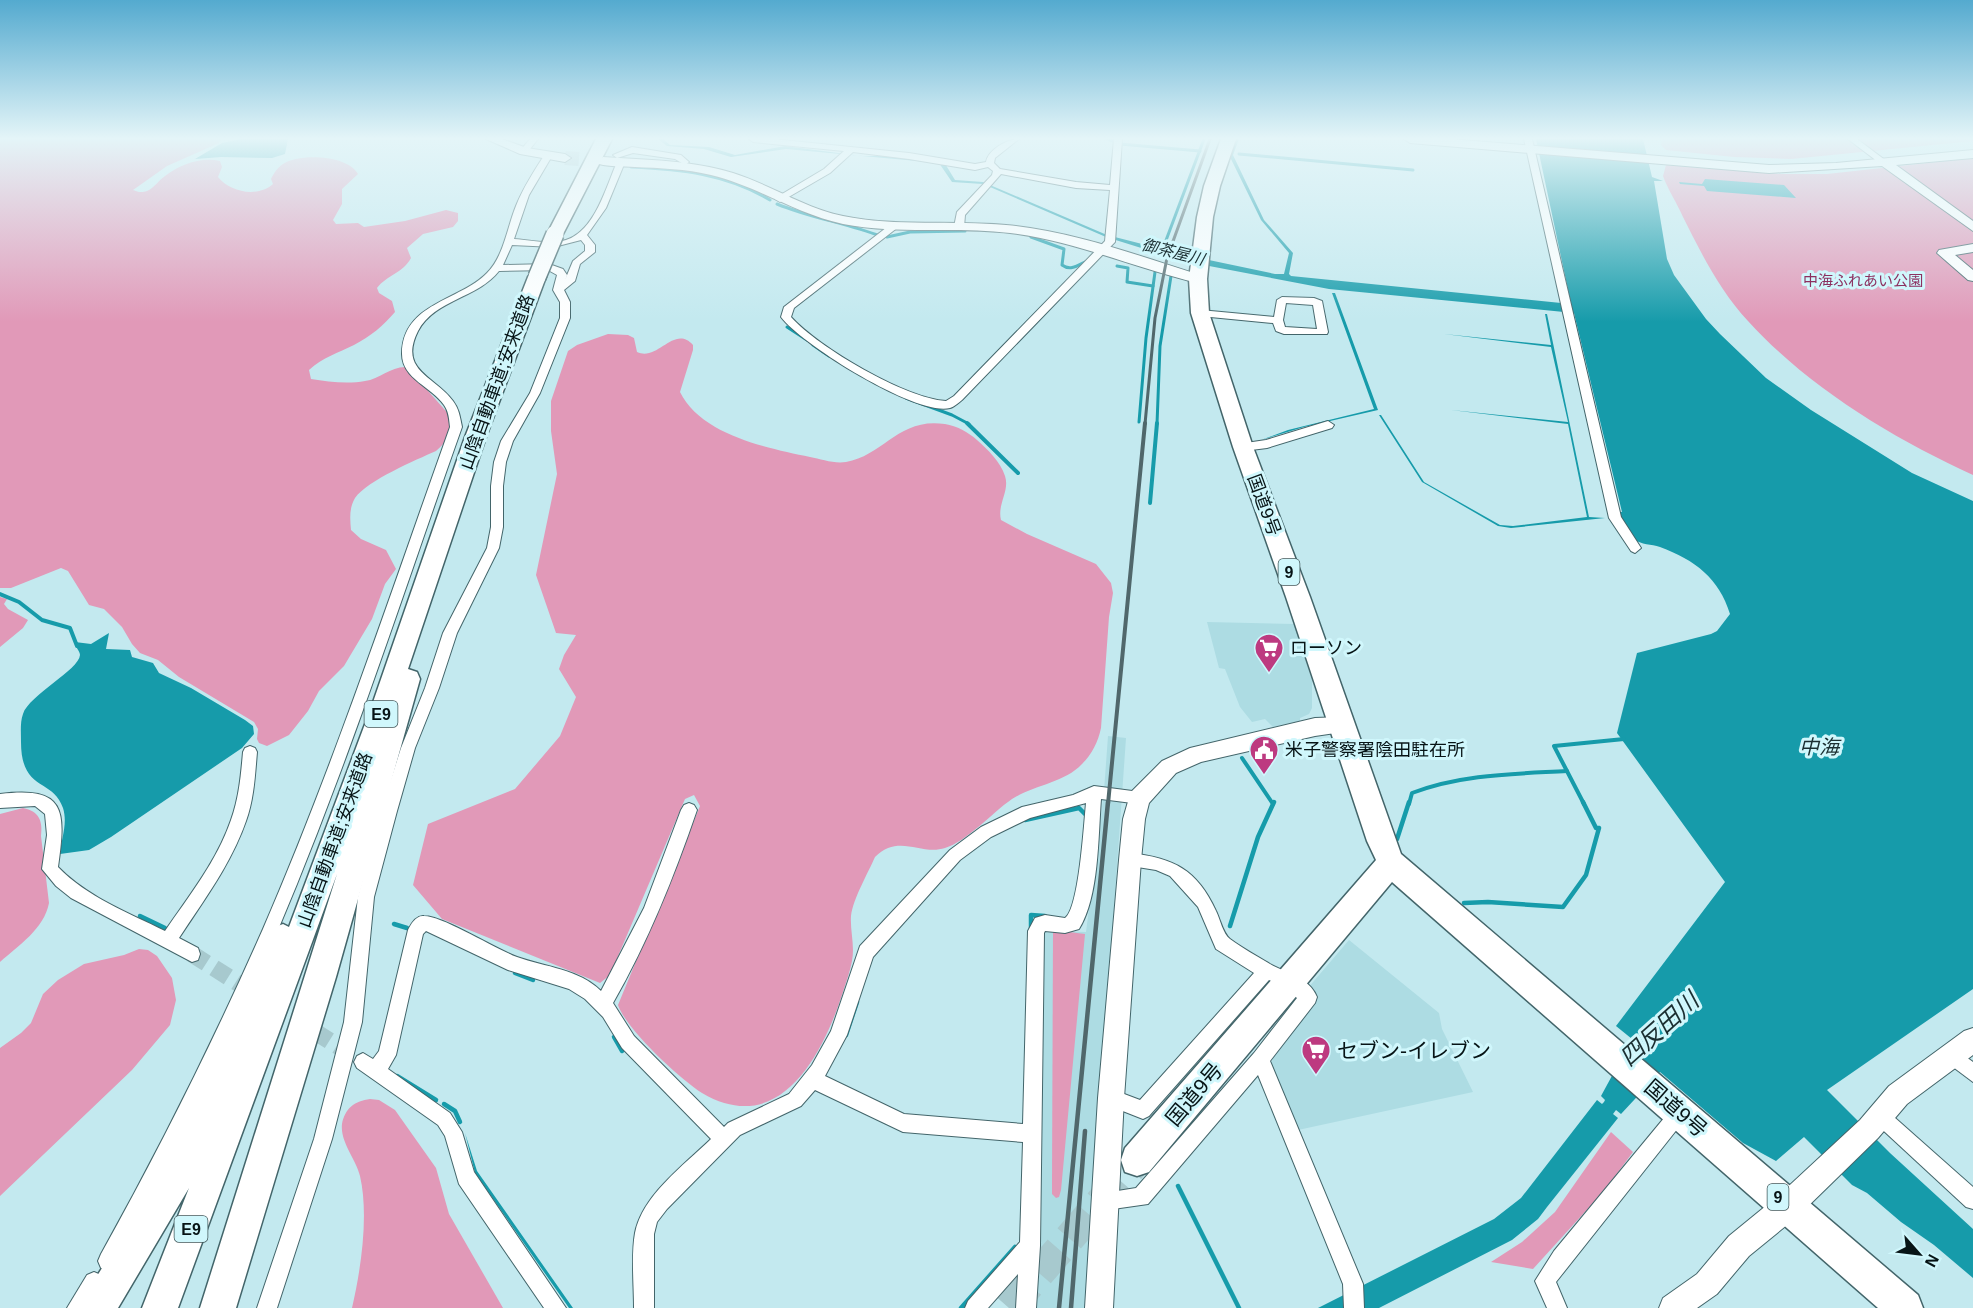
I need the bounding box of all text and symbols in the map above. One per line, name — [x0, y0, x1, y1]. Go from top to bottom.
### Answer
water label: 御茶屋川 — [1140, 236, 1208, 268]
park label: 中海ふれあい公園 — [1803, 272, 1923, 289]
street label: 山陰自動車道;安来道路 — [456, 292, 538, 472]
street label: 国道9号 — [1244, 472, 1284, 538]
road number: 9 — [1278, 559, 1300, 585]
supermarket icon: ローソン — [1253, 632, 1285, 674]
place label: ローソン — [1290, 638, 1362, 658]
road number: E9 — [364, 701, 398, 727]
public building icon: 米子警察署陰田駐在所 — [1248, 734, 1280, 776]
water label: 中海 — [1799, 736, 1842, 758]
place label: 米子警察署陰田駐在所 — [1285, 740, 1465, 760]
street label: 山陰自動車道;安来道路 — [294, 750, 376, 930]
water label: 四反田川 — [1614, 985, 1706, 1071]
supermarket icon: セブン-イレブン — [1300, 1034, 1332, 1076]
place label: セブン-イレブン — [1337, 1039, 1491, 1062]
street label: 国道9号 — [1161, 1058, 1227, 1130]
street label: 国道9号 — [1640, 1075, 1712, 1141]
road number: 9 — [1768, 1184, 1788, 1210]
road number: E9 — [174, 1216, 207, 1242]
north arrow — [1889, 1224, 1949, 1284]
text: N — [1922, 1252, 1942, 1270]

